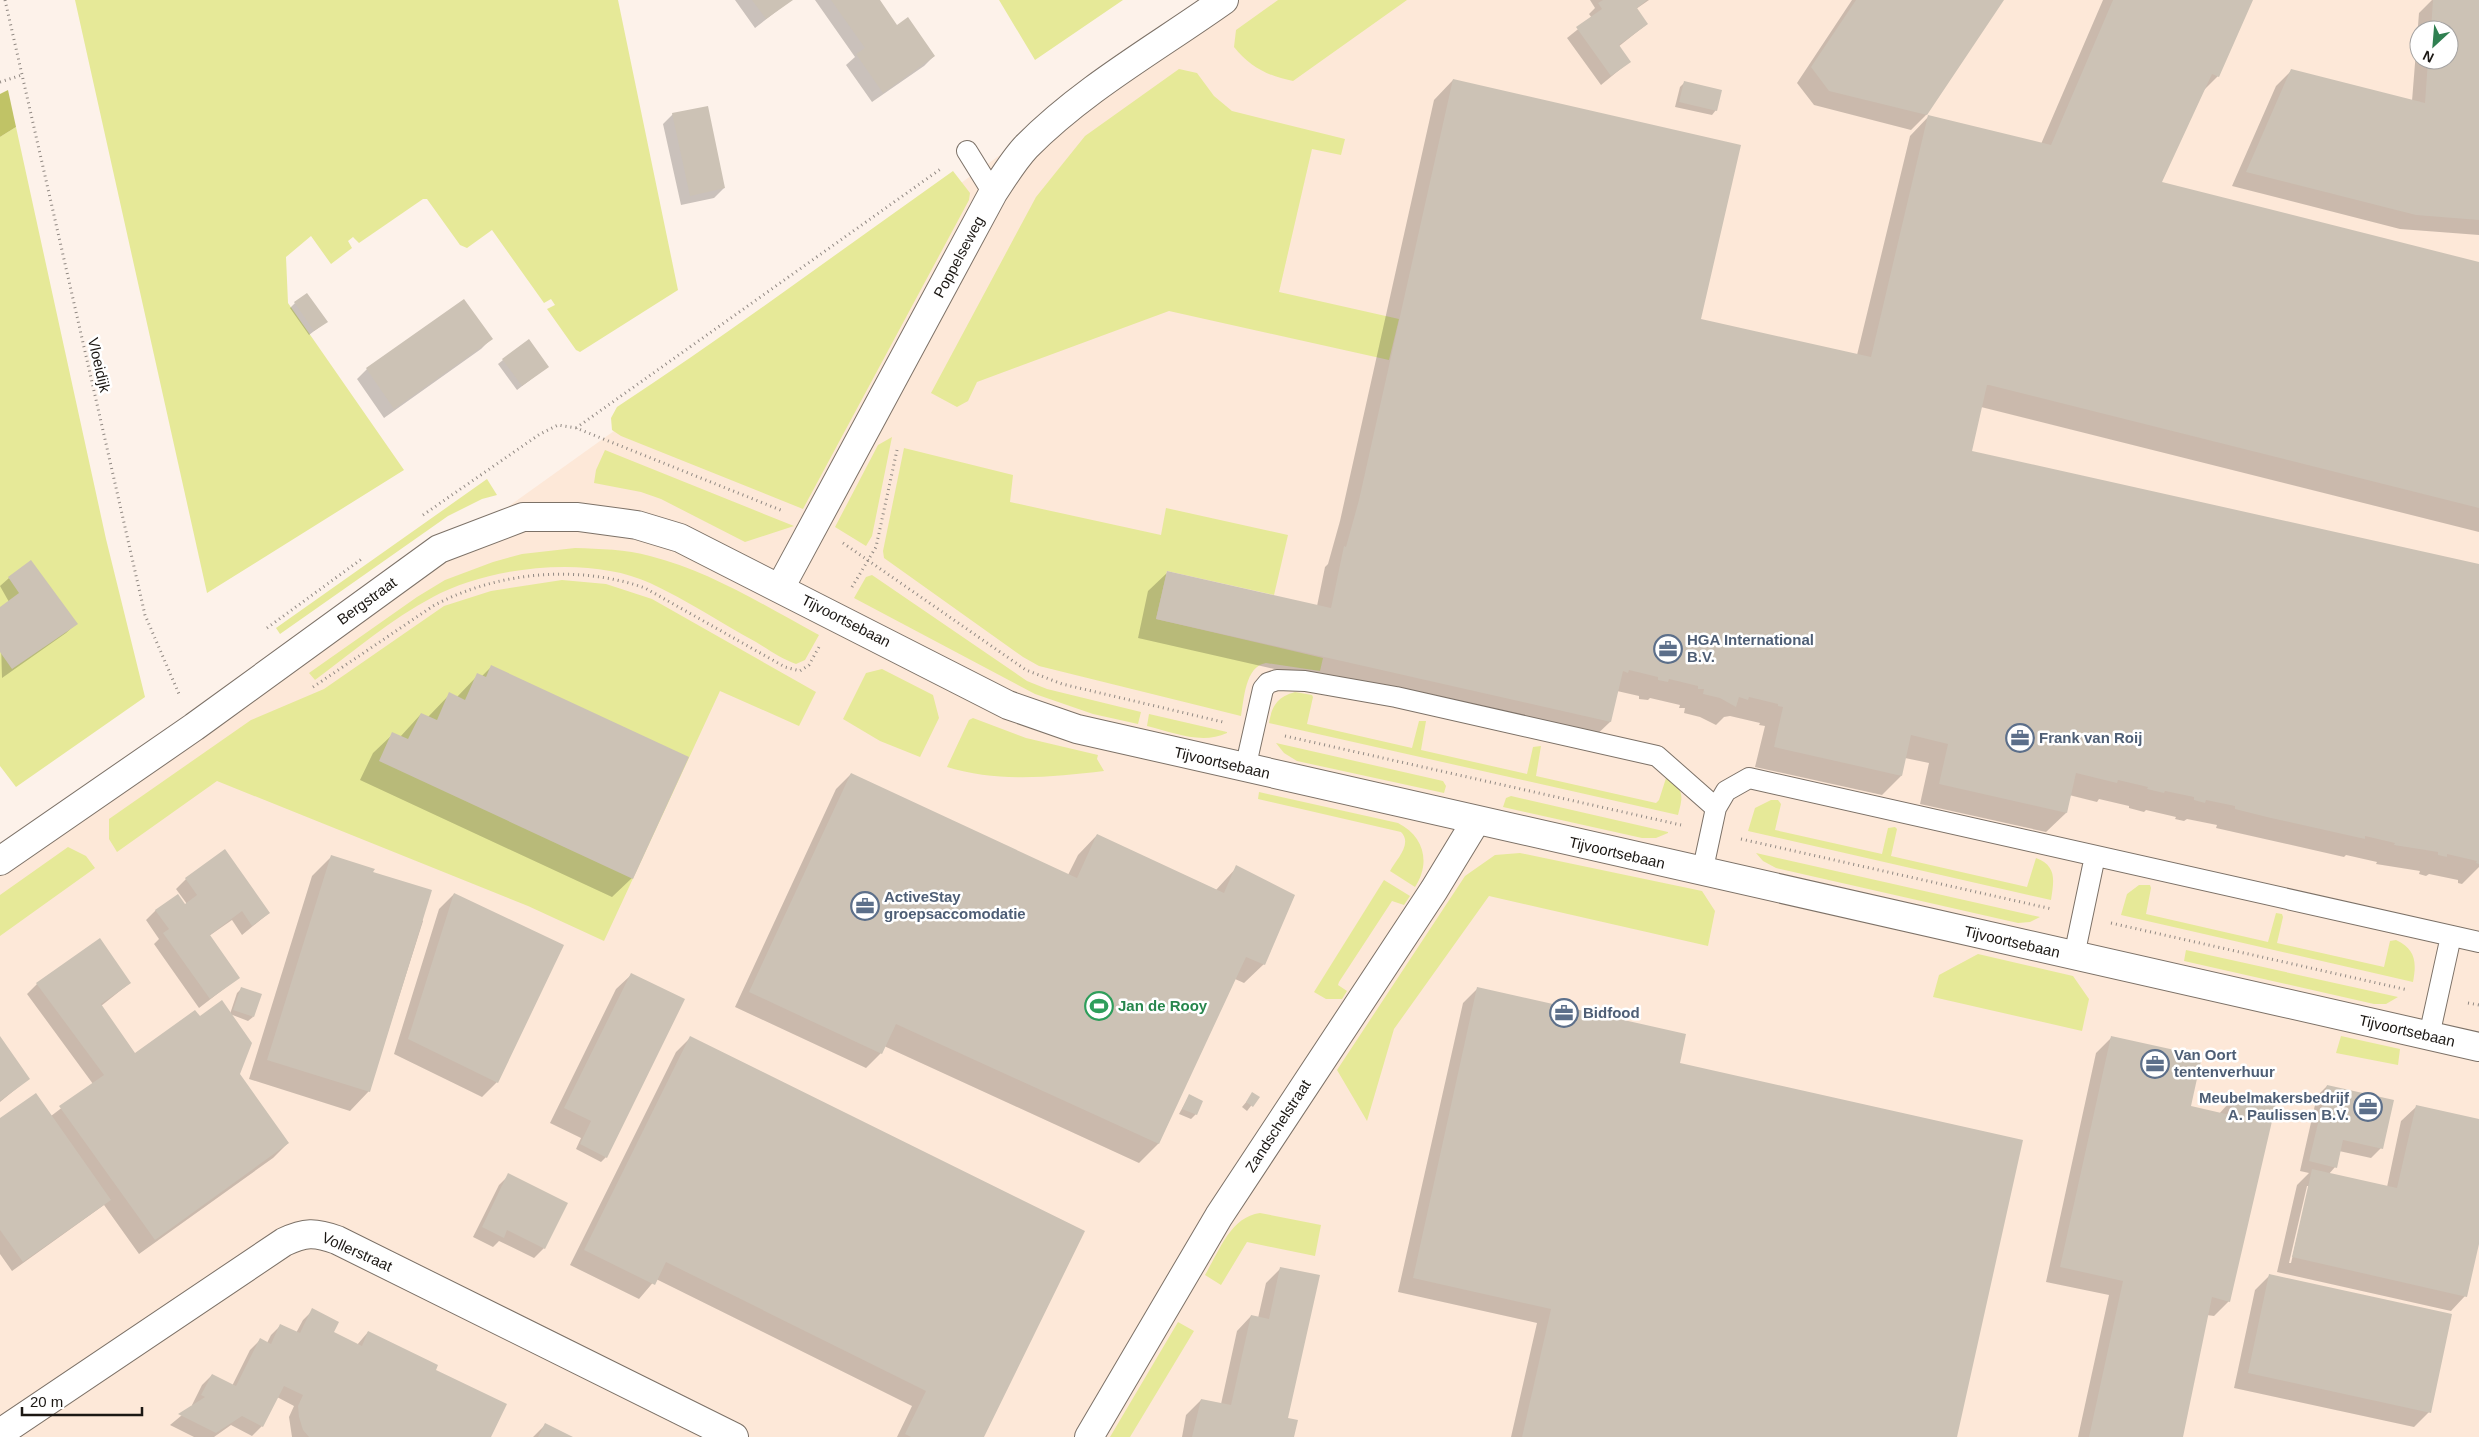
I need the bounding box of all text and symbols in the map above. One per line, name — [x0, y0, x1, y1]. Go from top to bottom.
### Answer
north arrow — [2409, 20, 2459, 70]
text: N — [2420, 47, 2436, 66]
street label: Poppelseweg — [930, 213, 987, 301]
street label: Vloeidijk — [85, 336, 114, 394]
street label: Bergstraat — [334, 573, 400, 628]
street label: Tijvoortsebaan — [799, 591, 894, 650]
place label: HGA International B.V. — [1687, 631, 1814, 665]
office icon: HGA International B.V. — [1653, 634, 1683, 664]
office icon: Frank van Roij — [2005, 723, 2035, 753]
place label: Frank van Roij — [2039, 729, 2142, 746]
street label: Tijvoortsebaan — [1173, 743, 1272, 782]
street label: Tijvoortsebaan — [1568, 833, 1667, 872]
place label: ActiveStay groepsaccomodatie — [884, 888, 1026, 922]
office icon: ActiveStay groepsaccomodatie — [850, 891, 880, 921]
street label: Tijvoortsebaan — [1963, 922, 2062, 961]
sports icon: Jan de Rooy — [1084, 991, 1114, 1021]
place label: Jan de Rooy — [1118, 997, 1208, 1014]
office icon: Bidfood — [1549, 998, 1579, 1028]
place label: Bidfood — [1583, 1004, 1640, 1021]
street label: Tijvoortsebaan — [2358, 1011, 2457, 1050]
place label: Van Oort tentenverhuur — [2174, 1046, 2275, 1080]
office icon: Van Oort tentenverhuur — [2140, 1049, 2170, 1079]
street label: Zandschelstraat — [1241, 1076, 1314, 1175]
place label: Meubelmakersbedrijf A. Paulissen B.V. — [2199, 1089, 2350, 1123]
office icon: Meubelmakersbedrijf A. Paulissen B.V. — [2353, 1092, 2383, 1122]
street label: Vollerstraat — [319, 1229, 396, 1275]
scale bar — [22, 1384, 142, 1416]
text: 20 m — [30, 1393, 63, 1410]

